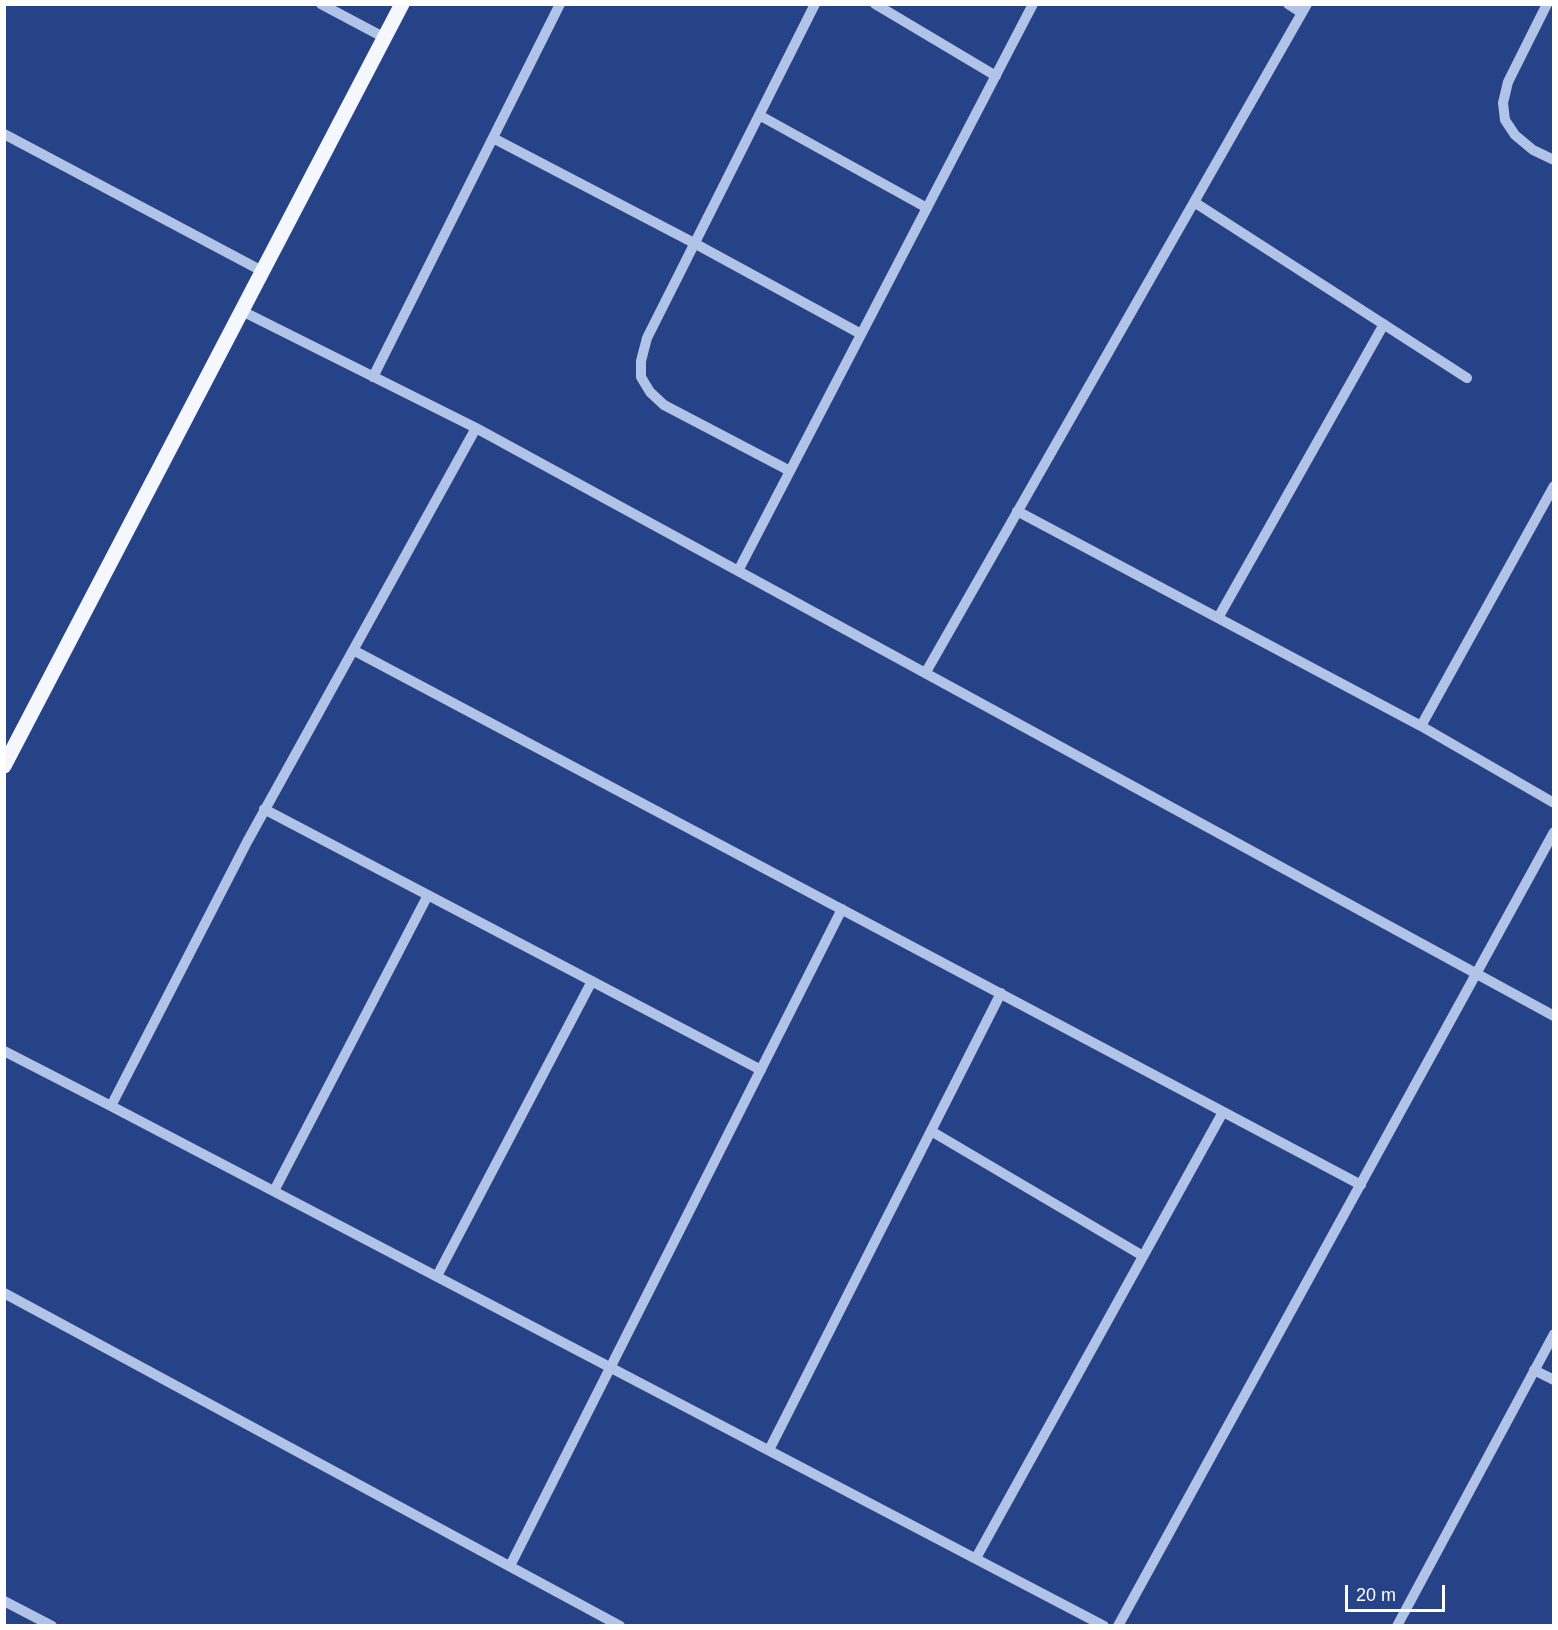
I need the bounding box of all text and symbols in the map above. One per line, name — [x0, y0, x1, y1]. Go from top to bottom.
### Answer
scale bar — [1348, 1573, 1448, 1611]
text: 20 m — [1356, 1585, 1396, 1605]

